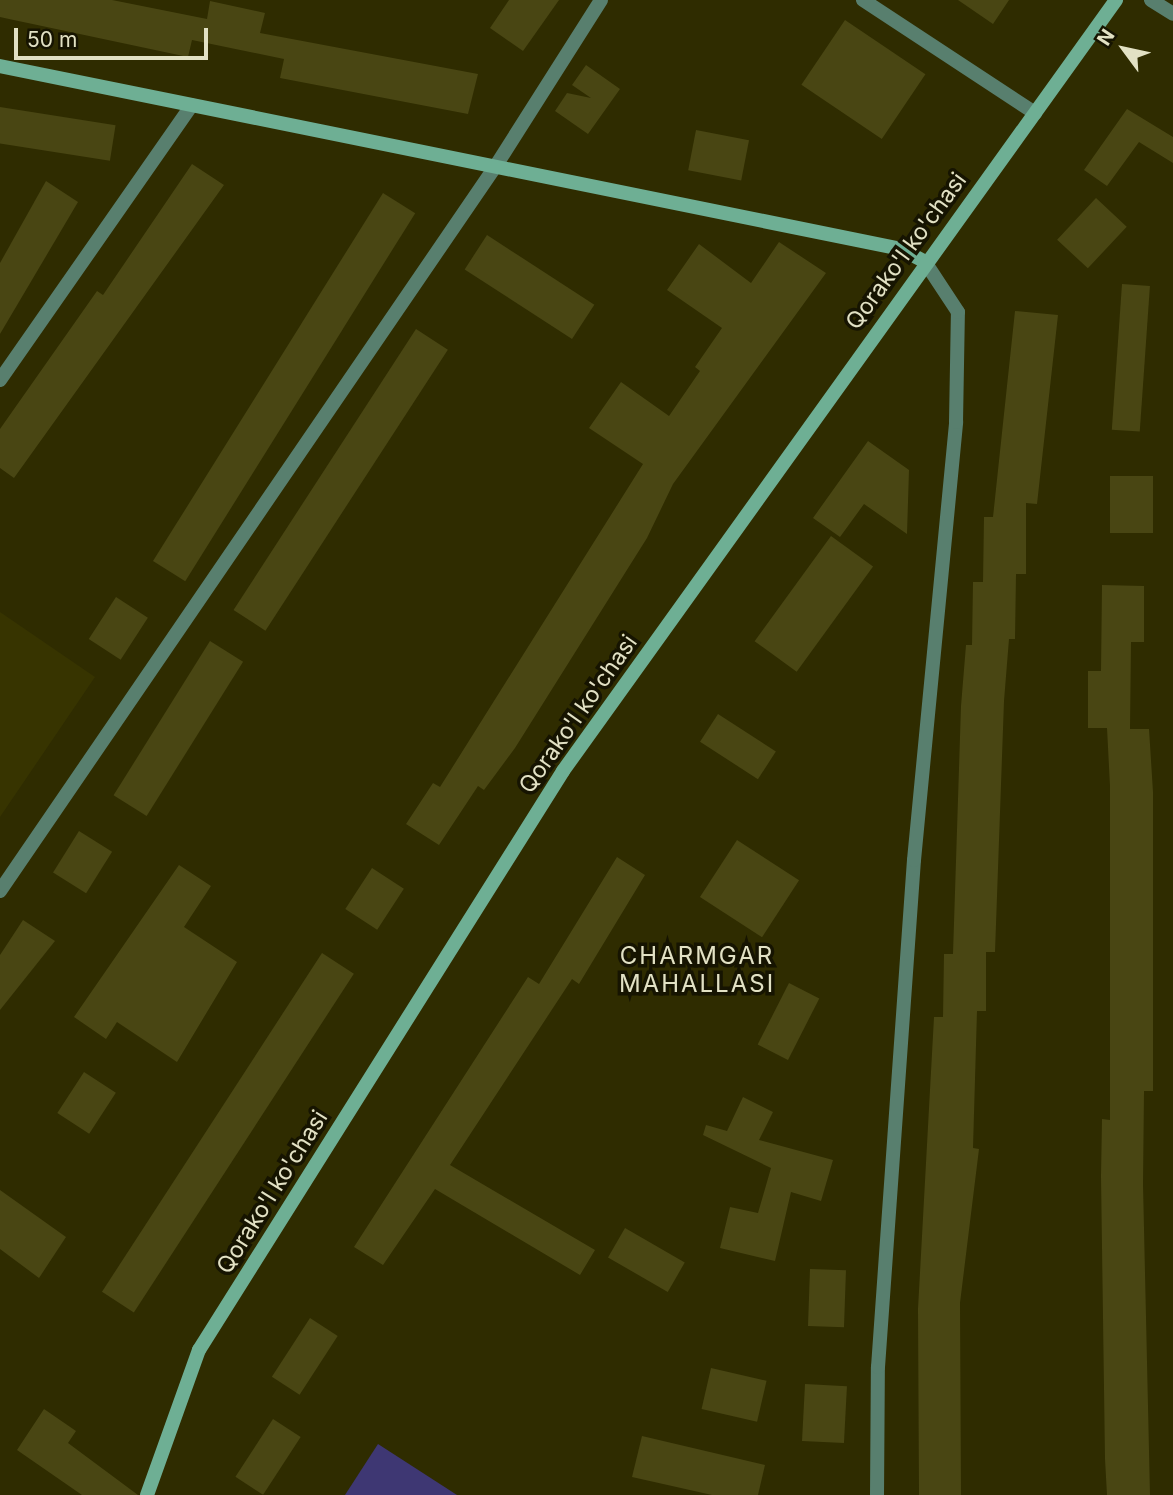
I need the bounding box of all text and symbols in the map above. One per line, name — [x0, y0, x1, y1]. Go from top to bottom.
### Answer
scale bar — [18, 14, 212, 58]
north arrow — [1089, 14, 1159, 84]
text: N — [1092, 25, 1120, 50]
text: 50 m — [27, 27, 77, 52]
street label: Qorako'l ko'chasi — [840, 167, 972, 335]
street label: Qorako'l ko'chasi — [513, 630, 643, 798]
district label: CHARMGAR MAHALLASI — [620, 942, 774, 998]
street label: Qorako'l ko'chasi — [211, 1105, 333, 1279]

